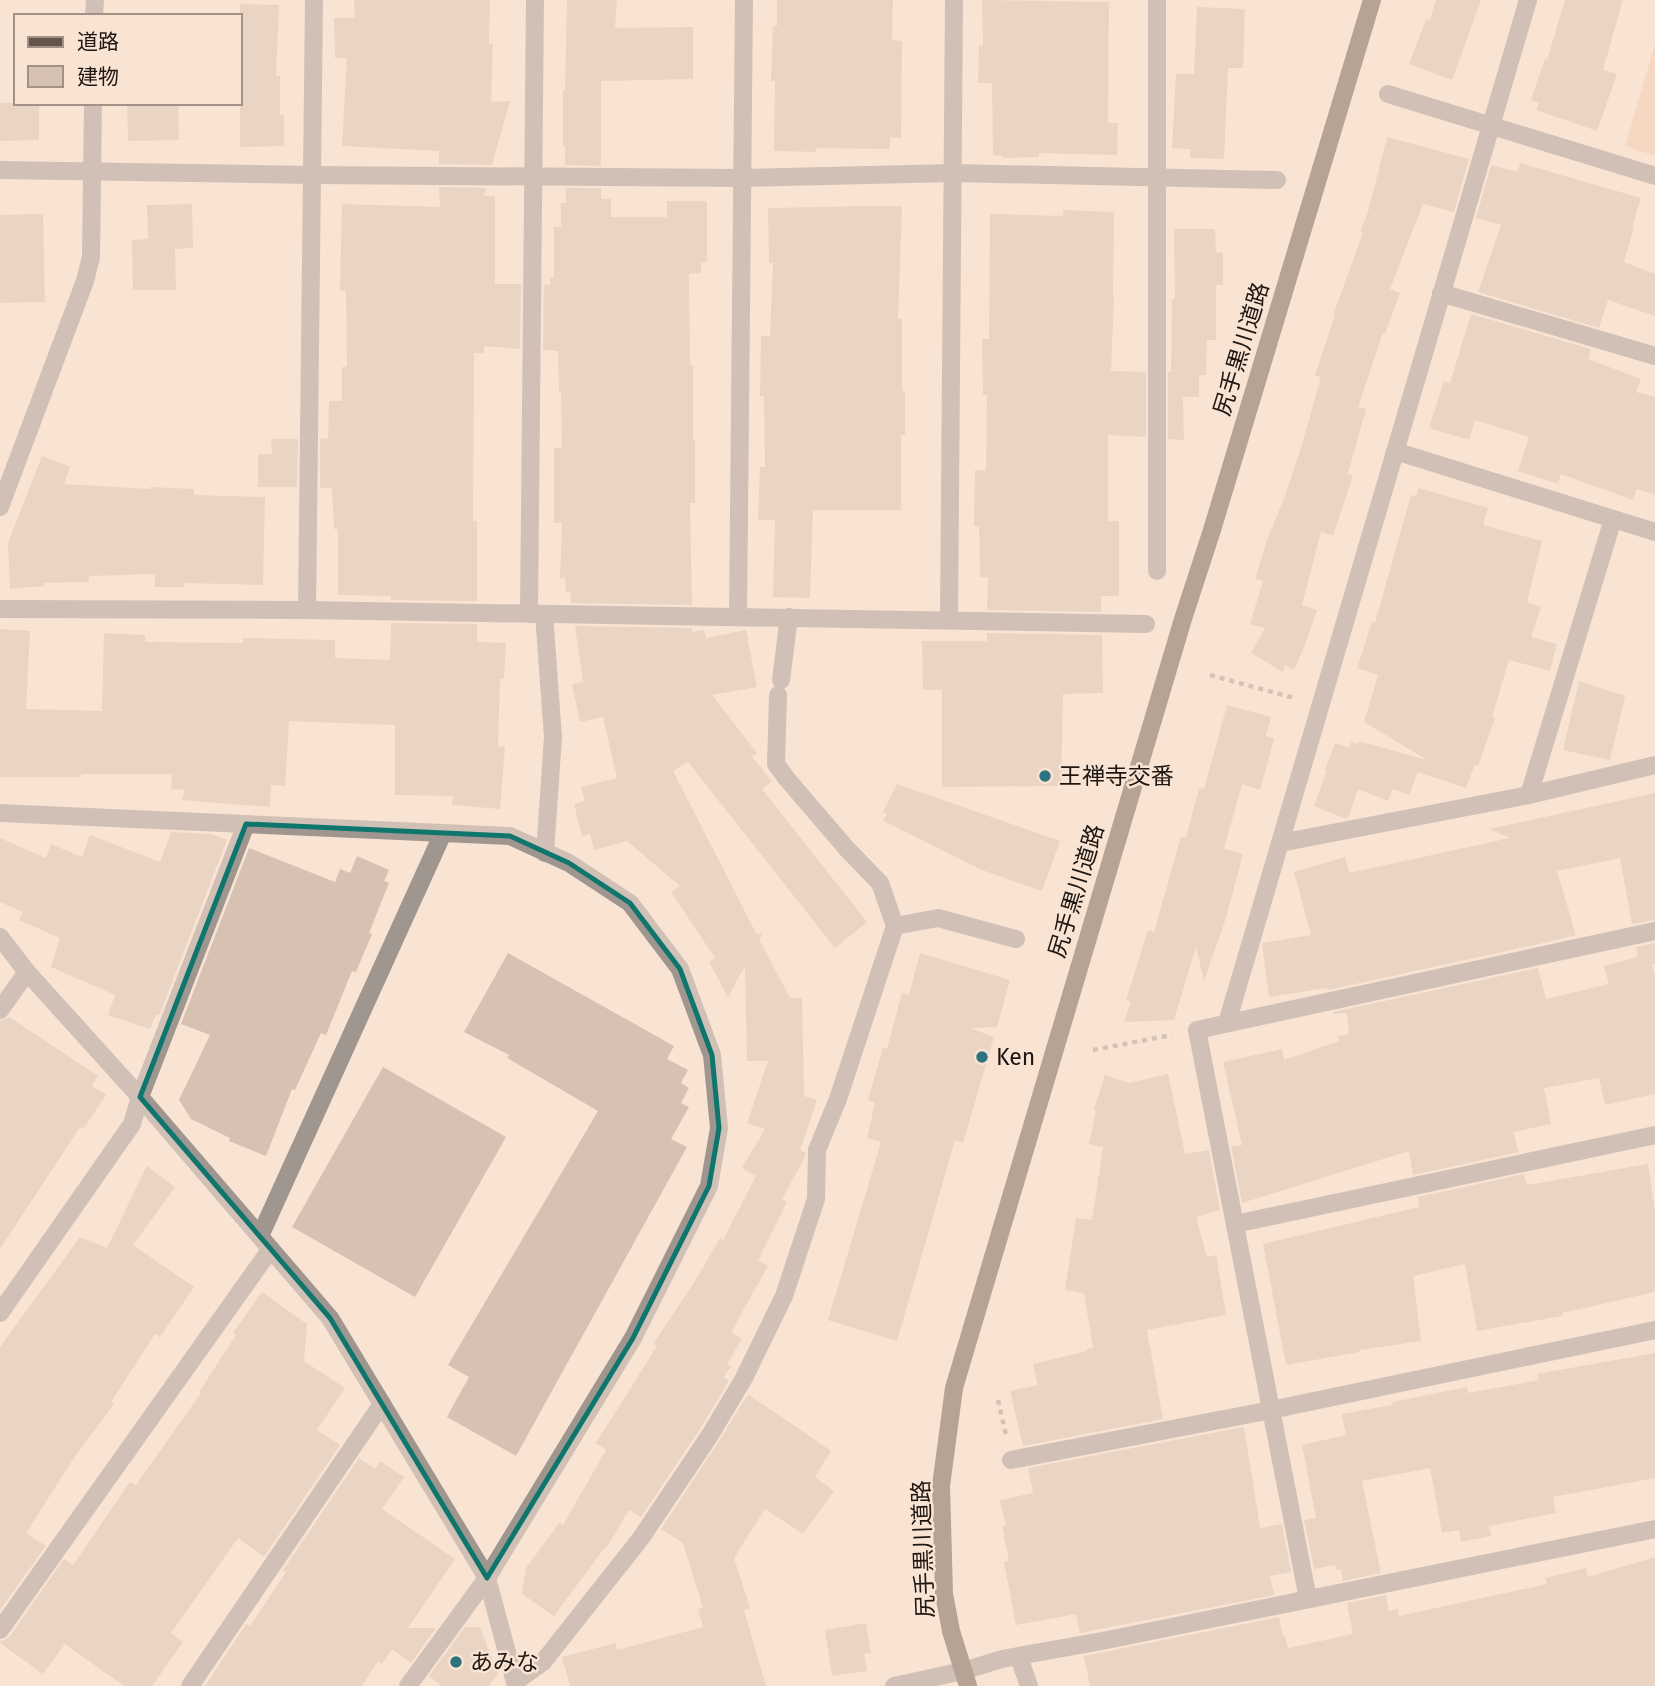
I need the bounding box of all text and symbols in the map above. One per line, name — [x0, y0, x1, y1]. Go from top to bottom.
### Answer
legend — [14, 14, 242, 105]
text: 道路 — [77, 29, 119, 55]
text: 建物 — [77, 64, 119, 90]
street label: 尻手黒川道路 — [1207, 279, 1275, 419]
place label: 王禅寺交番 — [1059, 762, 1174, 790]
marker: 王禅寺交番 — [1037, 768, 1053, 784]
street label: 尻手黒川道路 — [1042, 821, 1110, 961]
place label: Ken — [996, 1043, 1035, 1071]
marker: Ken — [974, 1049, 990, 1065]
street label: 尻手黒川道路 — [907, 1480, 939, 1618]
place label: あみな — [470, 1648, 539, 1676]
marker: あみな — [448, 1654, 464, 1670]

